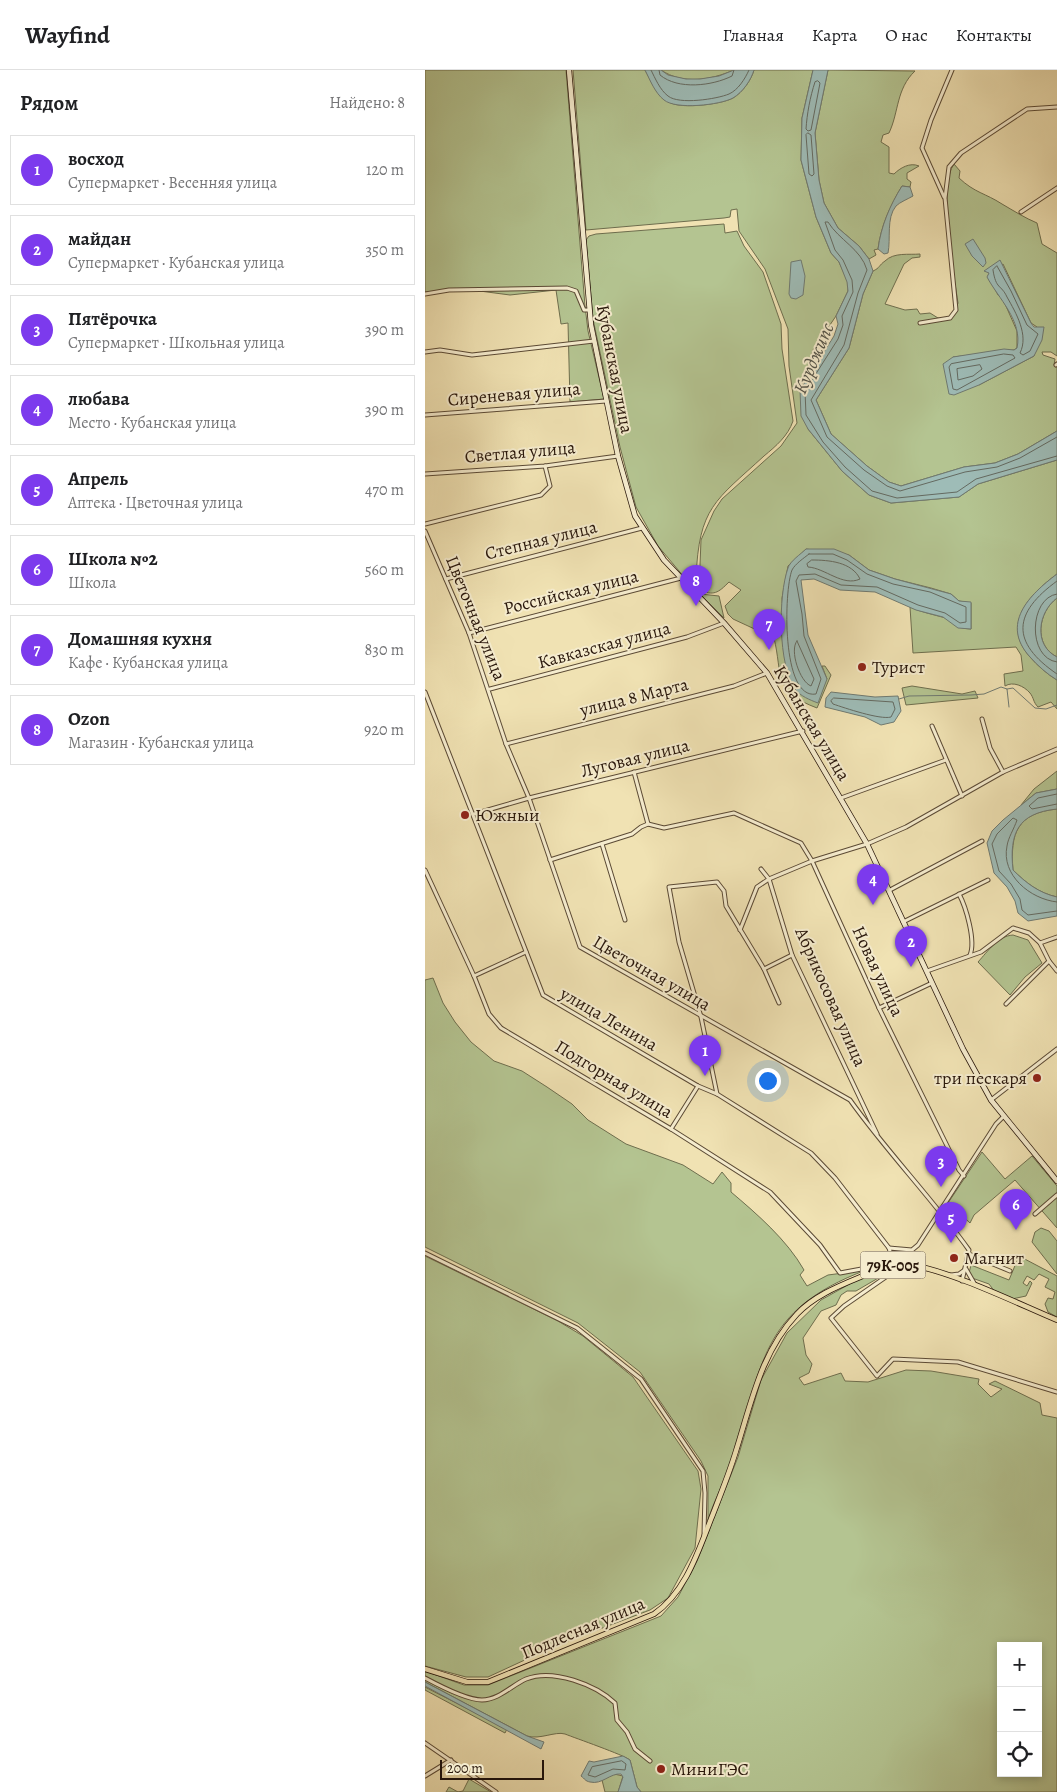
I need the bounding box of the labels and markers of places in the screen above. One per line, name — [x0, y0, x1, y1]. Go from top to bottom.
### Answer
pin: 8 — [680, 565, 712, 606]
pin: 7 — [753, 609, 785, 650]
place label: Турист — [872, 655, 925, 679]
marker: Турист — [856, 661, 868, 673]
place label: Южныи — [475, 803, 540, 827]
marker: Южныи — [459, 809, 471, 821]
pin: 4 — [857, 864, 889, 905]
pin: 2 — [895, 926, 927, 967]
pin: 1 — [689, 1035, 721, 1076]
place label: три пескаря — [934, 1066, 1027, 1090]
marker: три пескаря — [1031, 1072, 1043, 1084]
pin: 3 — [925, 1146, 957, 1187]
pin: 6 — [1000, 1189, 1032, 1230]
pin: 5 — [935, 1202, 967, 1243]
place label: Магнит — [964, 1246, 1024, 1270]
marker: Магнит — [948, 1252, 960, 1264]
place label: МиниГЭС — [671, 1757, 749, 1781]
marker: МиниГЭС — [655, 1763, 667, 1775]

